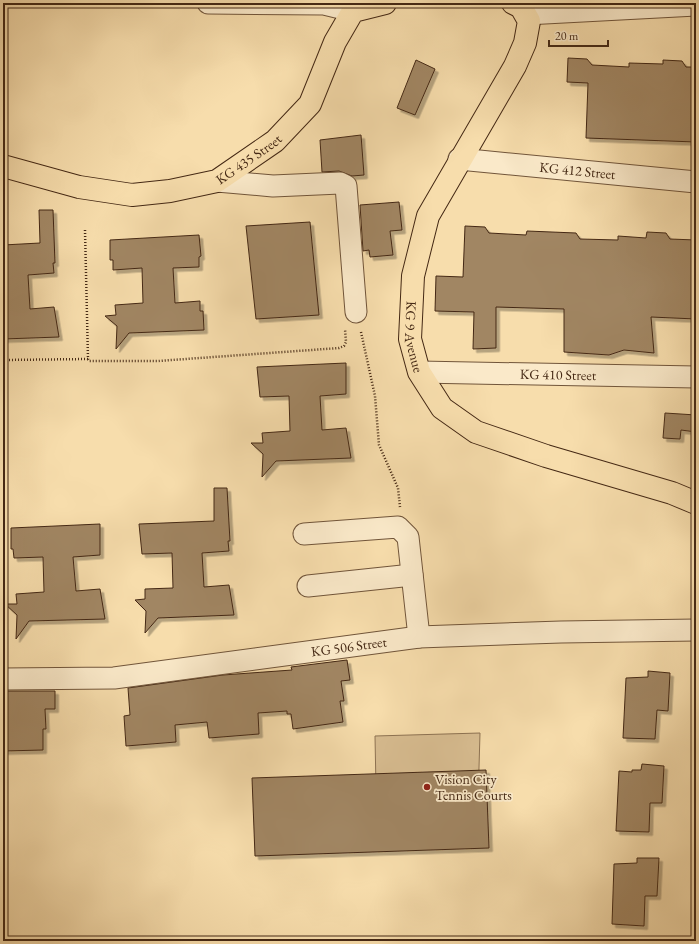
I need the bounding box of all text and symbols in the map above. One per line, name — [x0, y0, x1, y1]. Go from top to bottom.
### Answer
scale bar — [549, 22, 608, 48]
text: 20 m — [555, 28, 579, 44]
street label: KG 435 Street — [212, 130, 286, 188]
street label: KG 412 Street — [539, 158, 617, 183]
street label: KG 9 Avenue — [401, 301, 428, 375]
street label: KG 410 Street — [520, 365, 597, 384]
street label: KG 506 Street — [310, 632, 389, 660]
place label: Vision City Tennis Courts — [435, 770, 512, 804]
marker: Vision City Tennis Courts — [422, 782, 432, 792]

